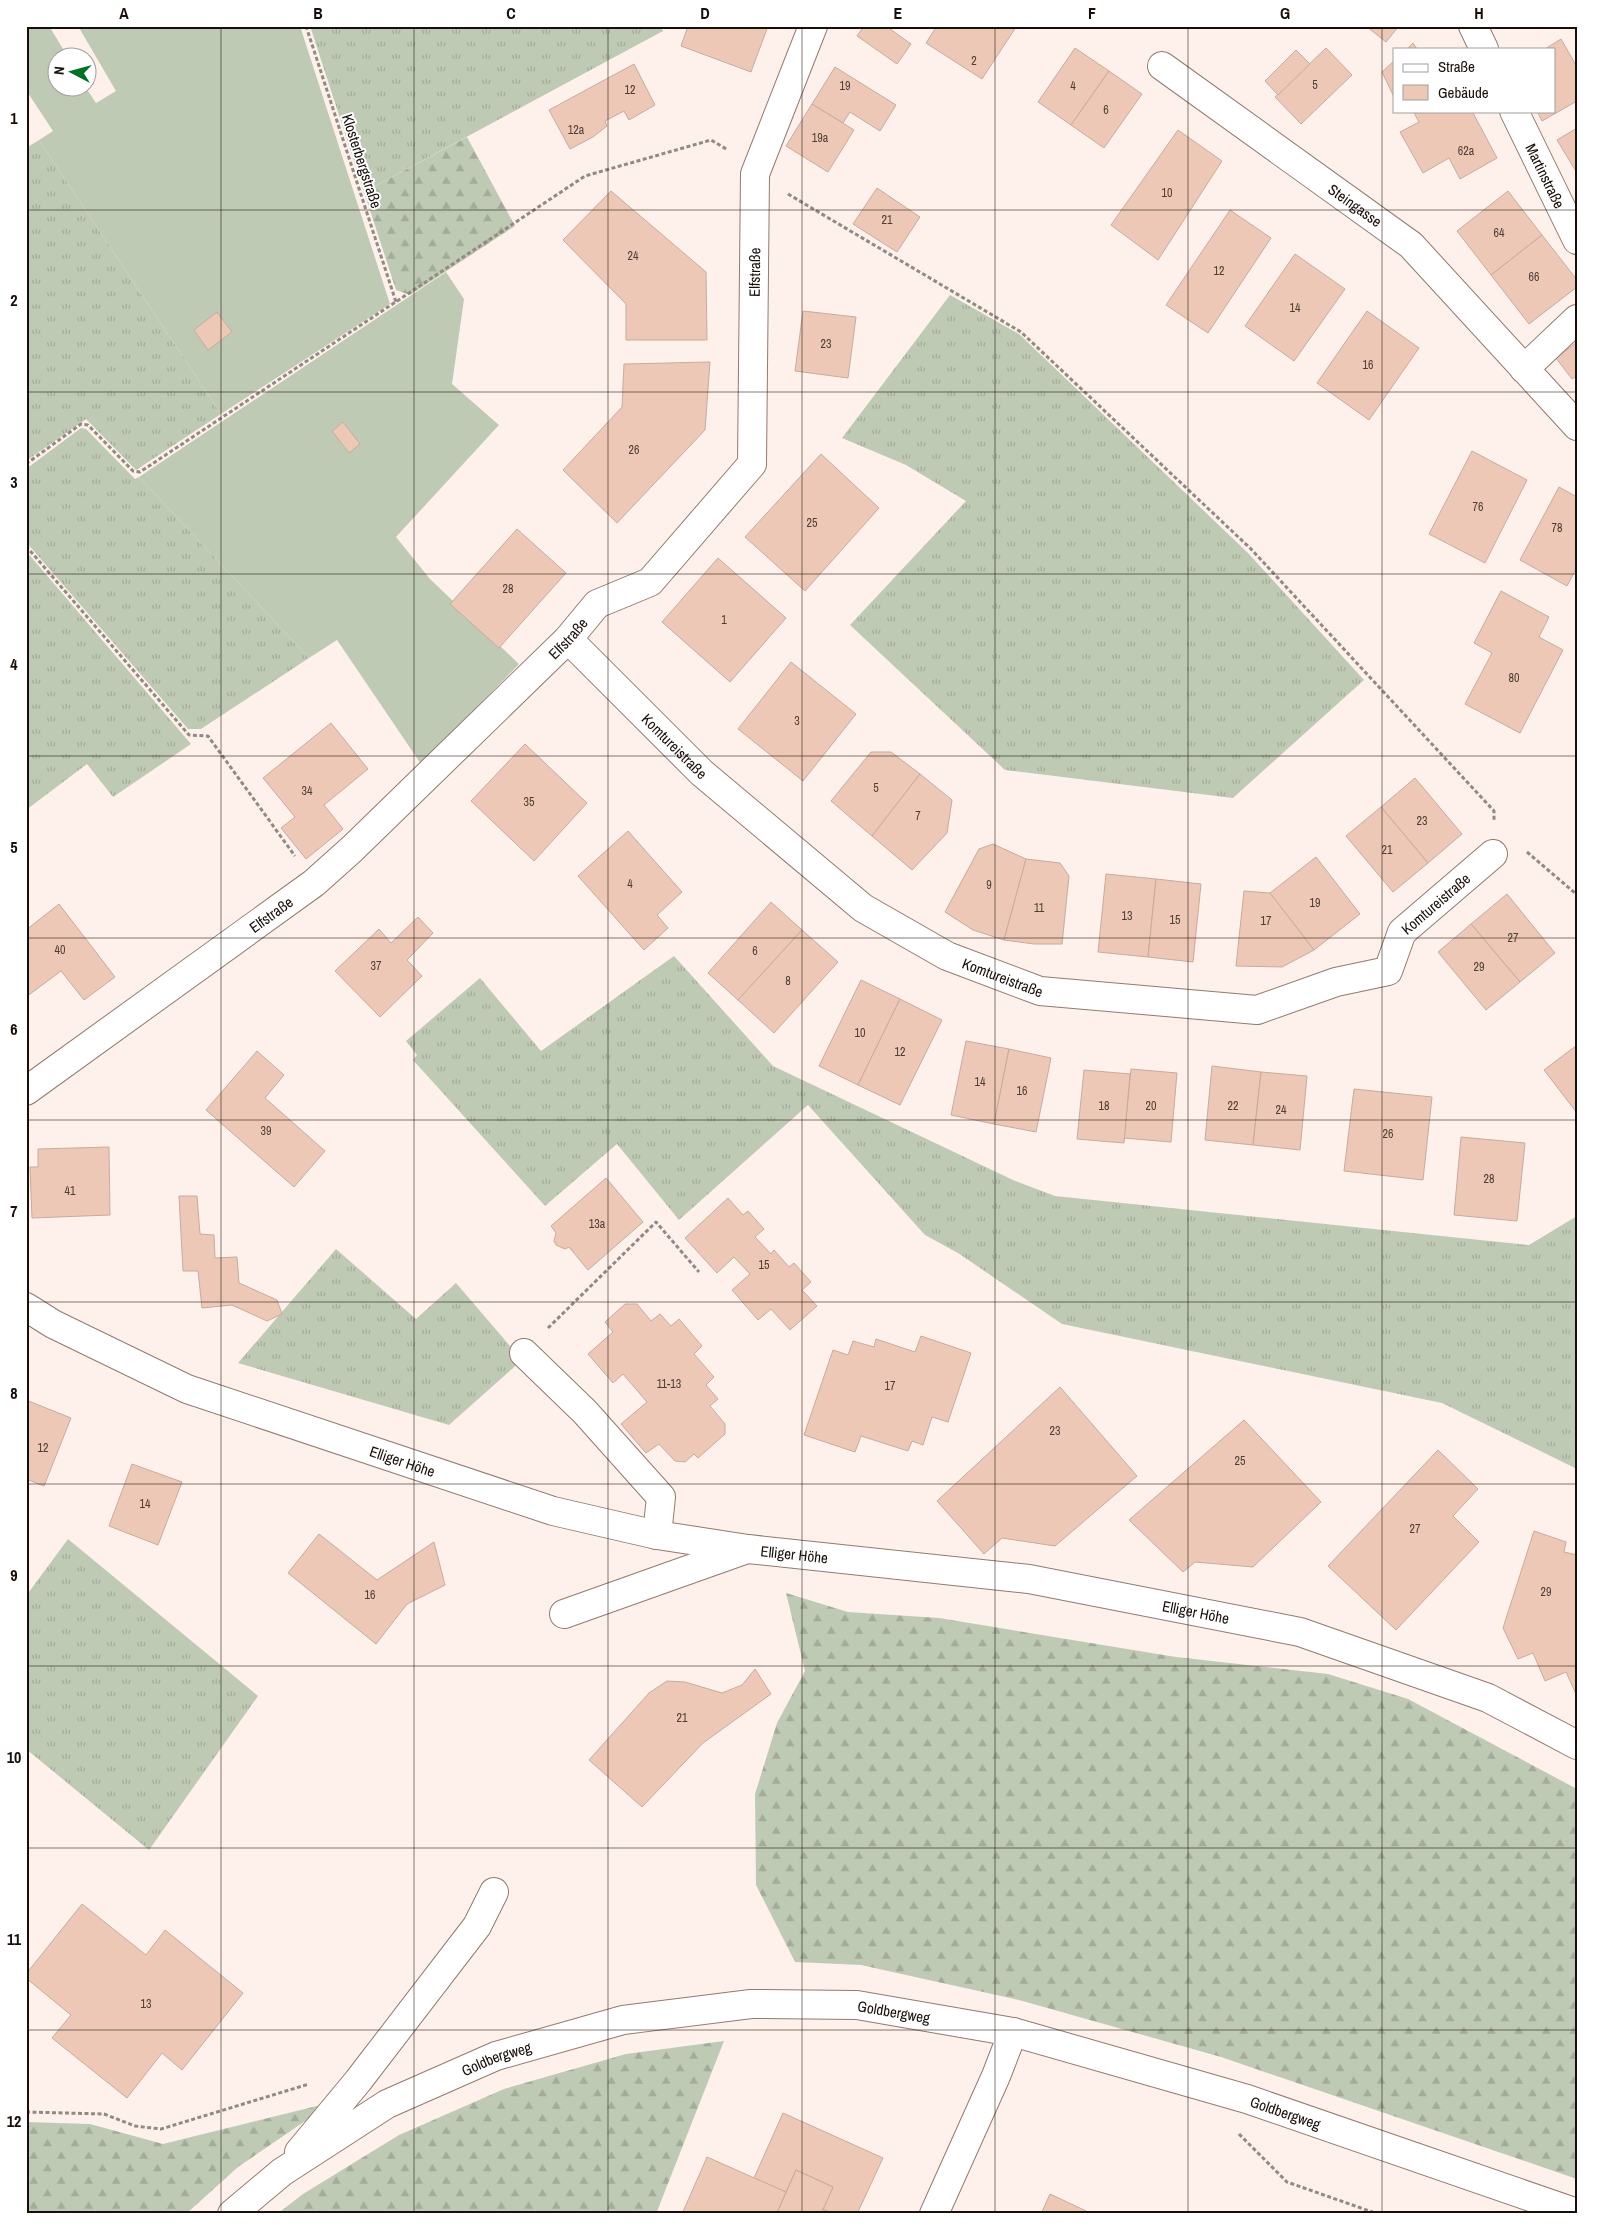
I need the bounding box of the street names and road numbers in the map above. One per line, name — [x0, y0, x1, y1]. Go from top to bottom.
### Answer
street label: Klosterbergstraße — [337, 111, 387, 211]
street label: Martinstraße — [1521, 140, 1570, 212]
street label: Steingasse — [1324, 178, 1387, 232]
street label: Elfstraße — [743, 247, 765, 297]
street label: Elfstraße — [543, 613, 592, 663]
street label: Komtureistraße — [637, 708, 712, 784]
street label: Komtureistraße — [1396, 868, 1475, 939]
street label: Elfstraße — [245, 891, 297, 937]
street label: Komtureistraße — [959, 952, 1046, 1002]
street label: Elliger Höhe — [367, 1440, 438, 1482]
street label: Elliger Höhe — [759, 1540, 829, 1568]
street label: Elliger Höhe — [1161, 1595, 1231, 1628]
street label: Goldbergweg — [856, 1995, 932, 2028]
street label: Goldbergweg — [458, 2036, 534, 2081]
street label: Goldbergweg — [1248, 2090, 1324, 2134]

